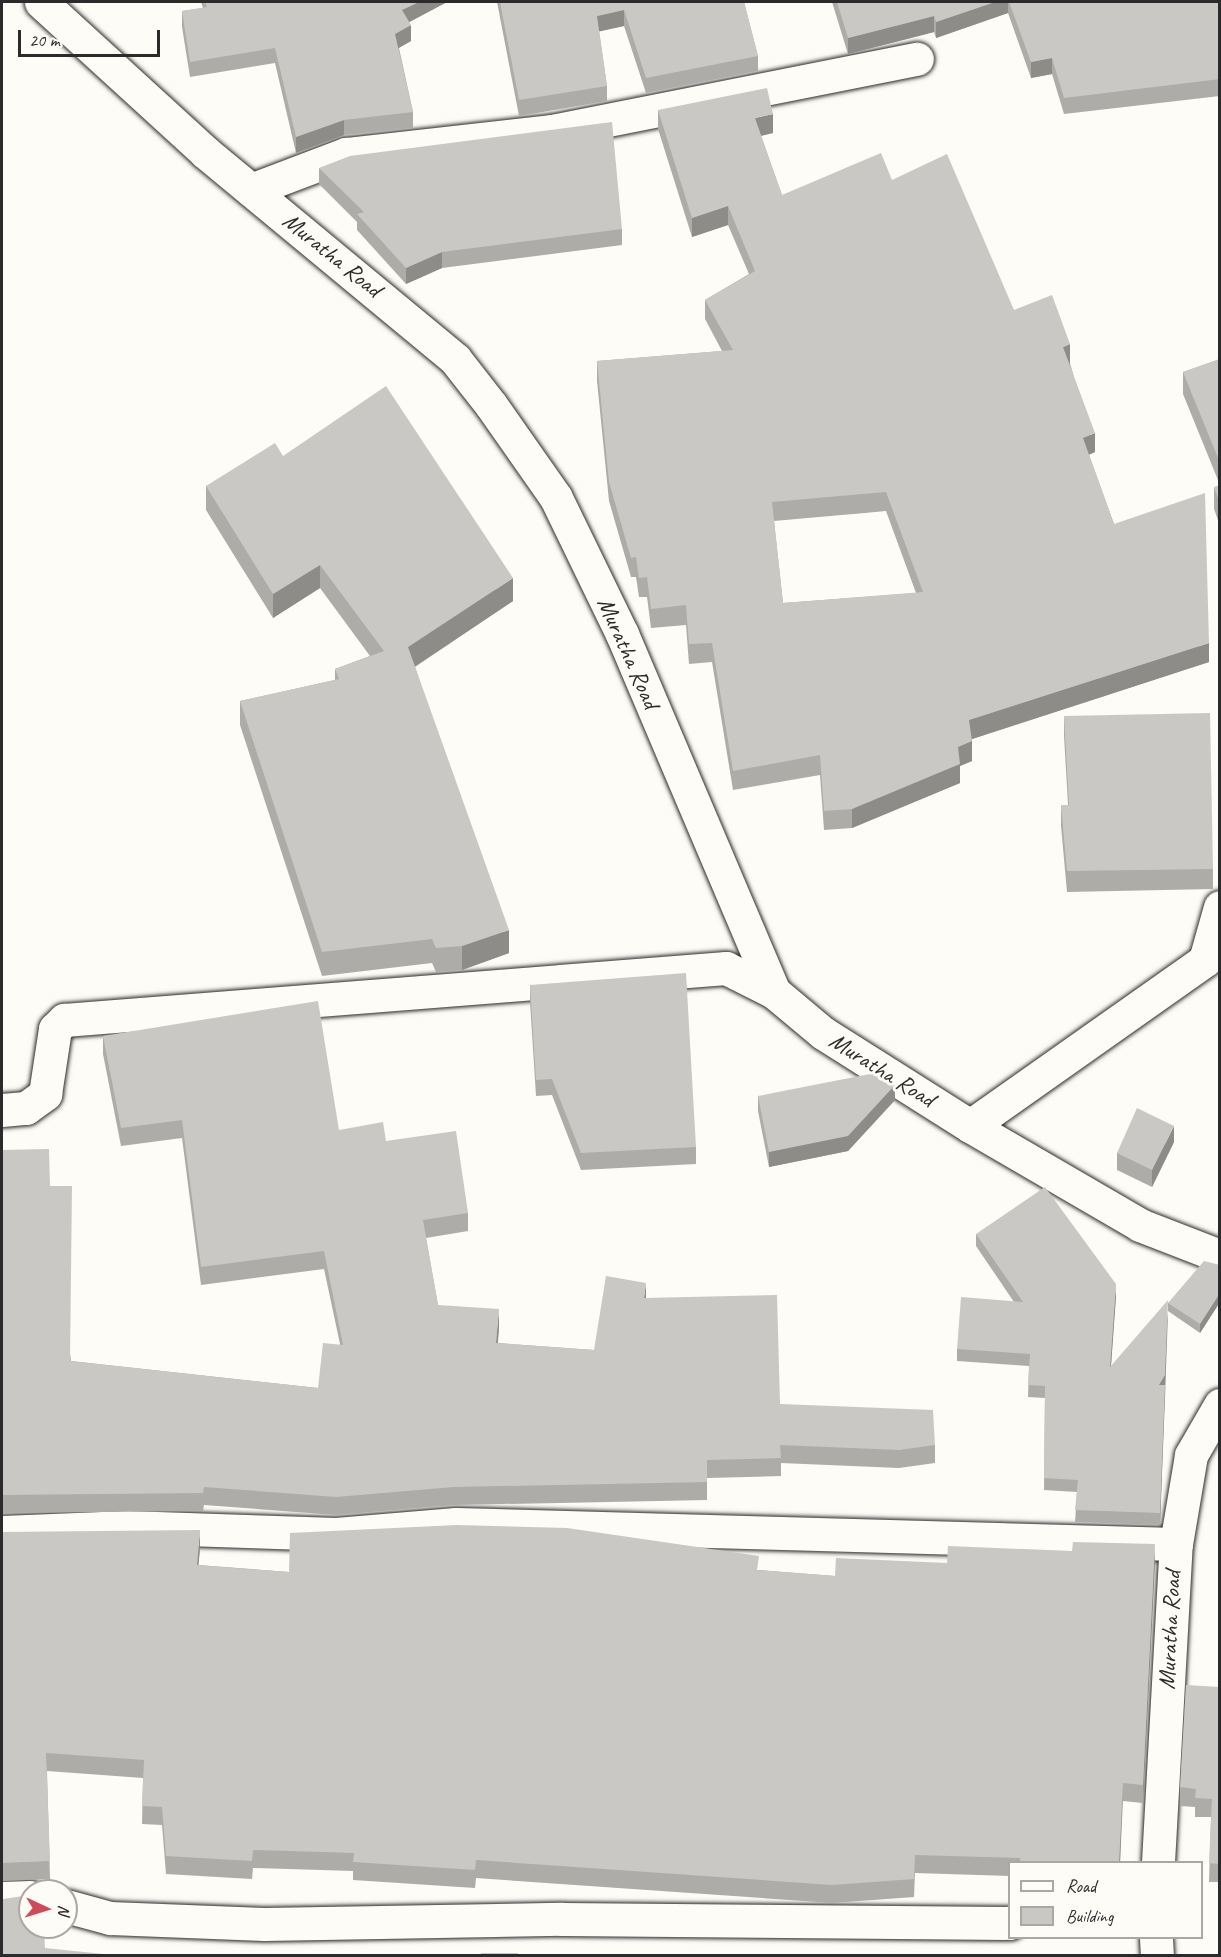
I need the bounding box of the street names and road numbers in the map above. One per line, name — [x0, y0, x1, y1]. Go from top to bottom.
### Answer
street label: Muratha Road — [277, 206, 387, 304]
street label: Muratha Road — [591, 593, 665, 713]
street label: Muratha Road — [824, 1026, 940, 1114]
street label: Muratha Road — [1153, 1570, 1187, 1690]

